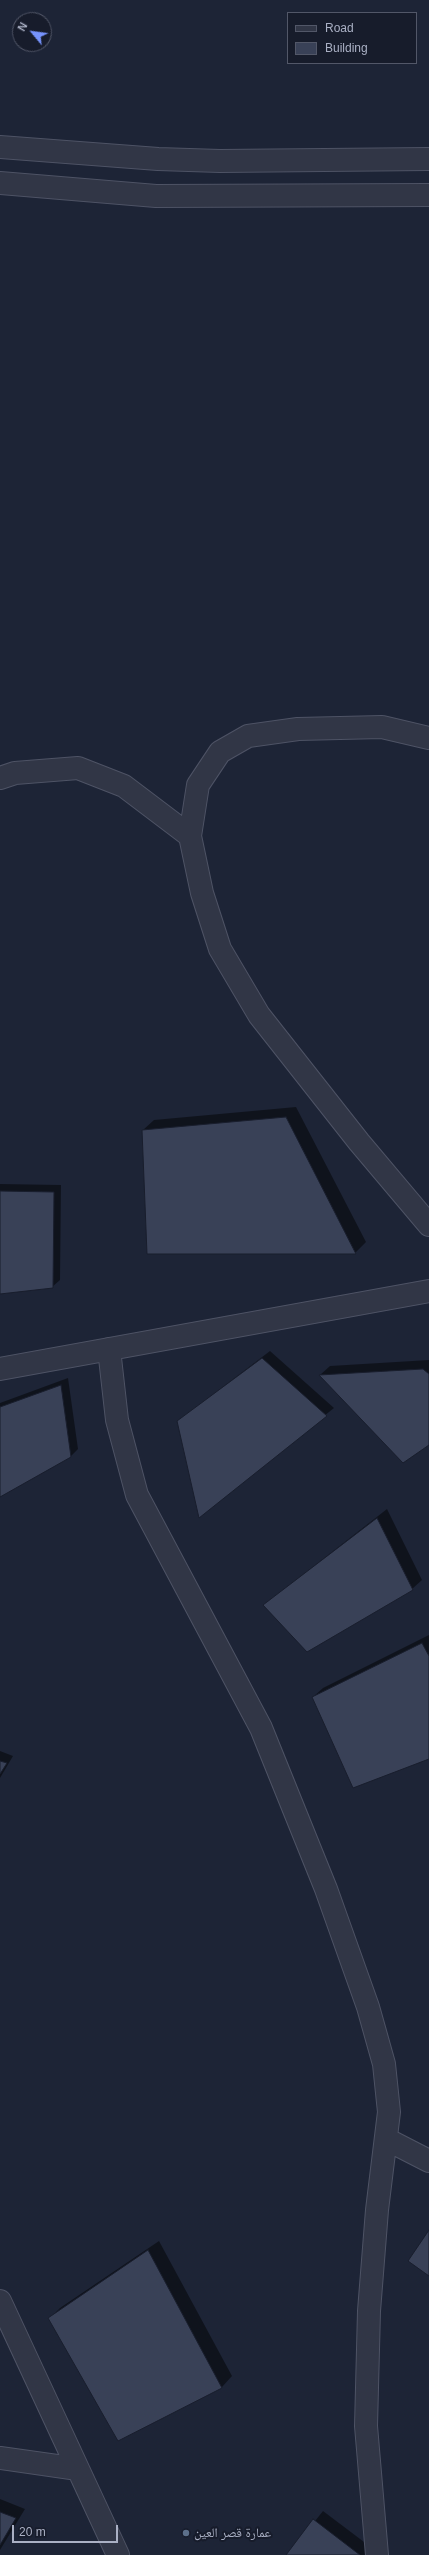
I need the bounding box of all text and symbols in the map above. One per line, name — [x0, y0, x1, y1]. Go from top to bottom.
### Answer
north arrow — [12, 12, 52, 52]
legend — [287, 12, 417, 64]
text: N — [15, 20, 30, 33]
text: Road — [325, 21, 354, 35]
text: Building — [325, 41, 368, 55]
scale bar — [14, 2517, 120, 2543]
text: 20 m — [19, 2525, 46, 2539]
place label: عمارة قصر العين — [194, 2525, 271, 2541]
marker: عمارة قصر العين — [181, 2528, 191, 2538]

